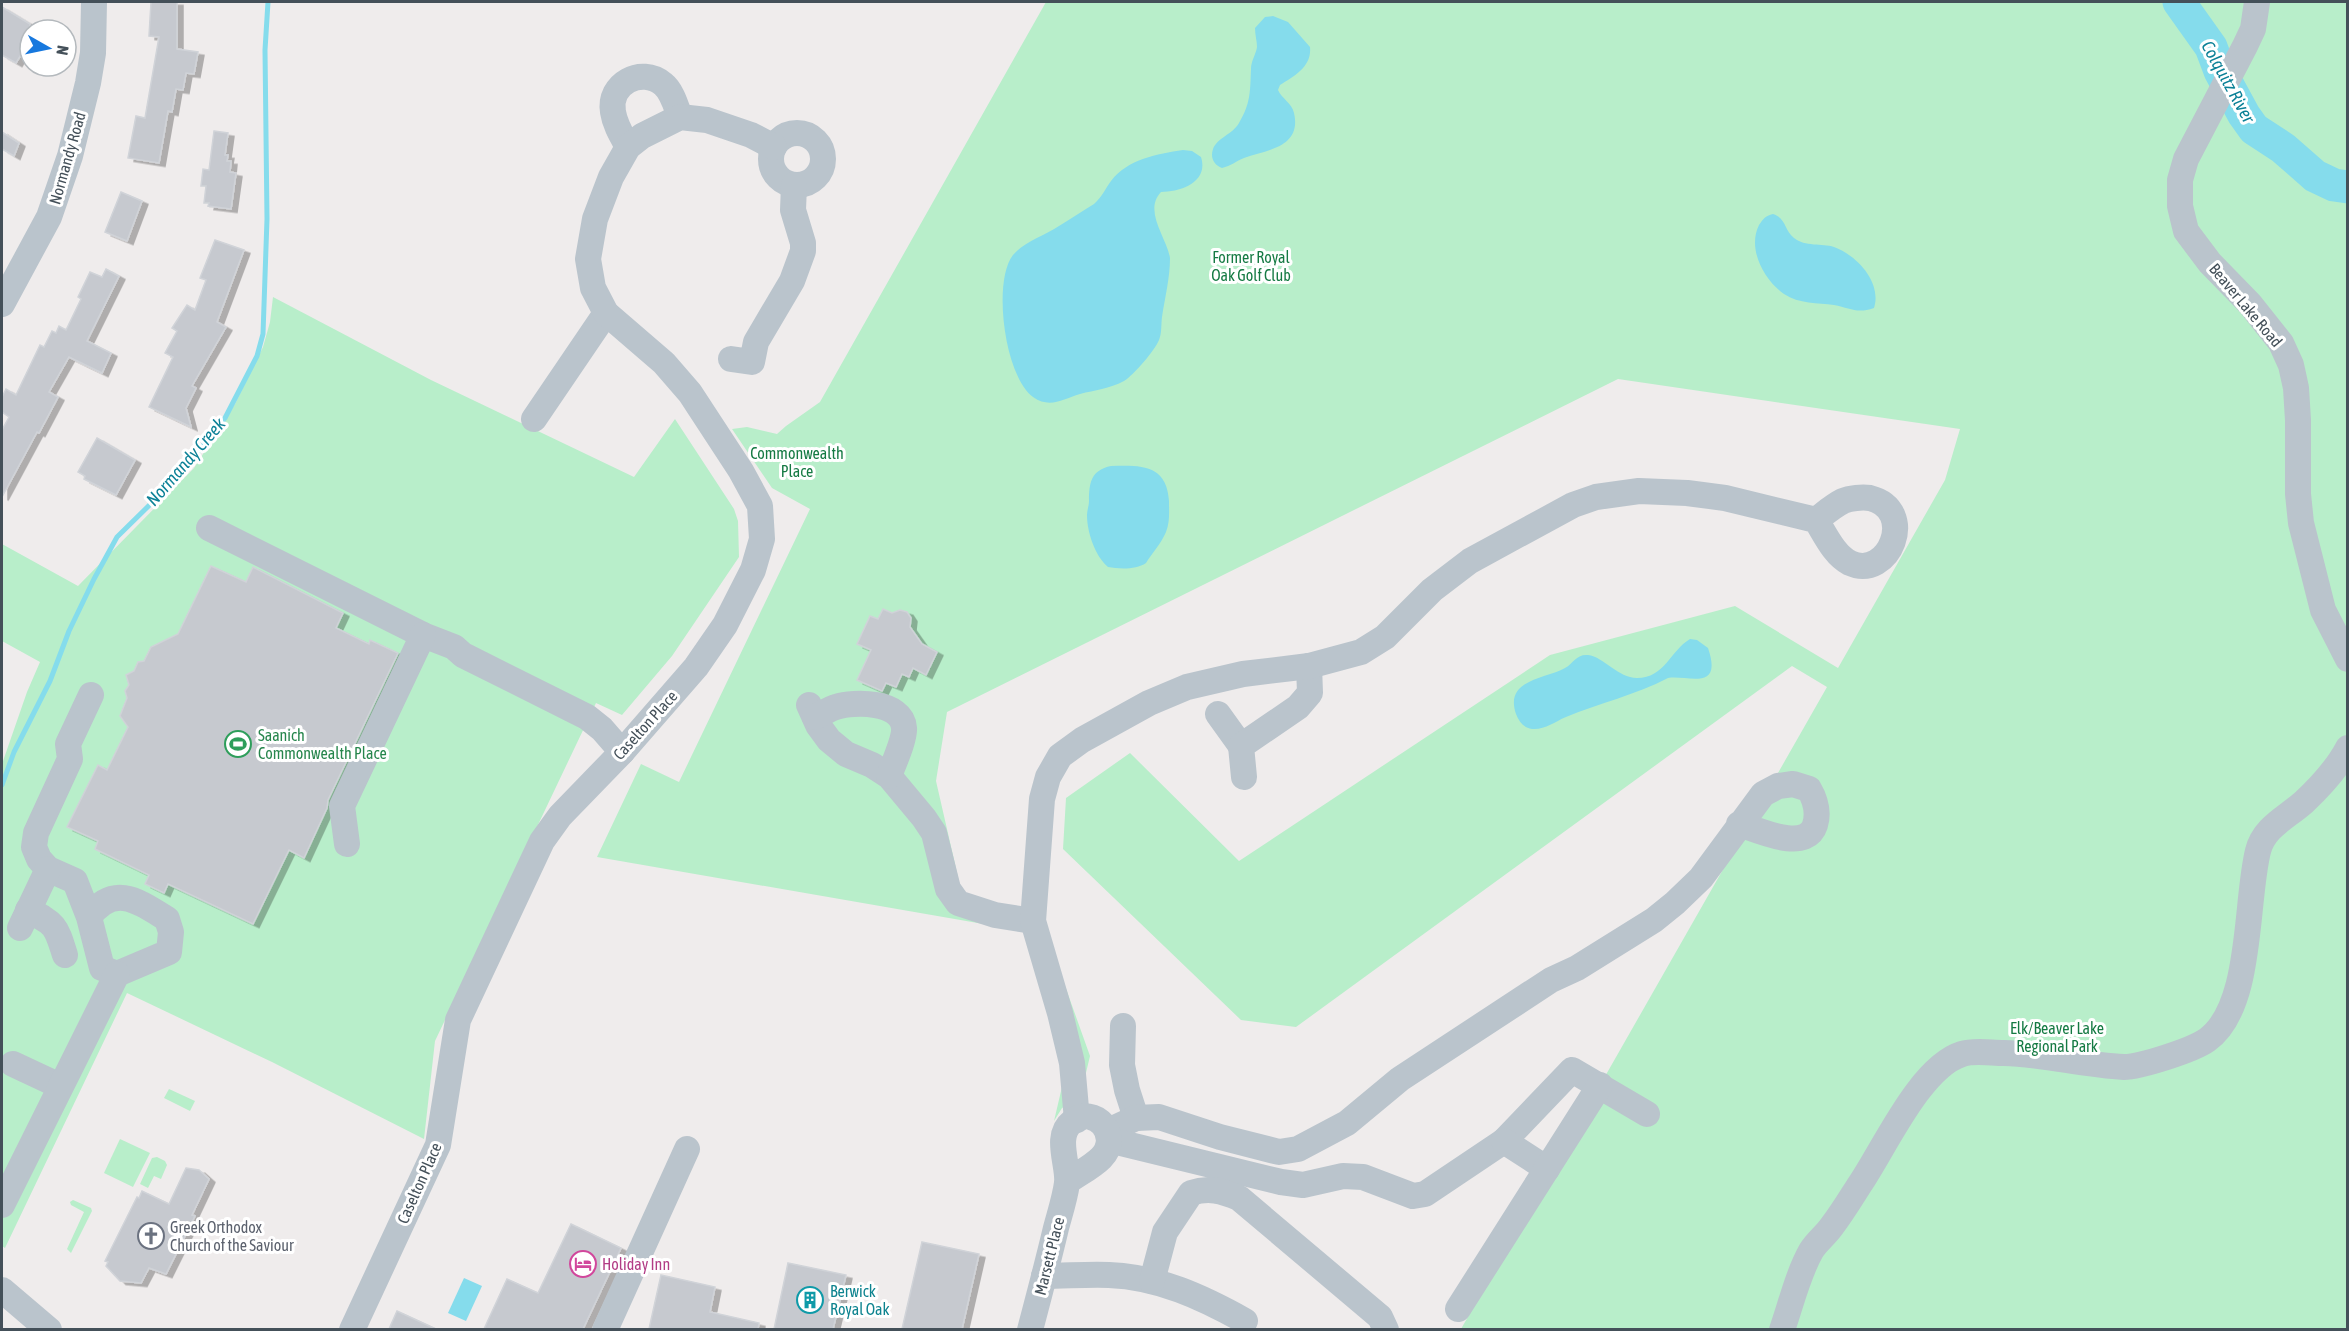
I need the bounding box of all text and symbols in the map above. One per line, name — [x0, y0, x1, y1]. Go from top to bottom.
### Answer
north arrow — [18, 18, 78, 78]
water label: Colquitz River — [2197, 37, 2260, 127]
text: N — [53, 44, 72, 56]
street label: Normandy Road — [45, 110, 90, 207]
park label: Former Royal Oak Golf Club — [1211, 248, 1291, 284]
street label: Beaver Lake Road — [2206, 260, 2286, 350]
water label: Normandy Creek — [142, 413, 230, 510]
park label: Commonwealth Place — [750, 444, 844, 480]
street label: Caselton Place — [609, 687, 681, 763]
place label: Saanich Commonwealth Place — [258, 726, 387, 762]
sports icon: Saanich Commonwealth Place — [223, 729, 253, 759]
park label: Elk/Beaver Lake Regional Park — [2010, 1019, 2104, 1056]
street label: Caselton Place — [393, 1140, 445, 1226]
street label: Marsett Place — [1031, 1215, 1067, 1297]
place label: Greek Orthodox Church of the Saviour — [170, 1218, 294, 1254]
church icon: Greek Orthodox Church of the Saviour — [136, 1221, 166, 1251]
hotel icon: Holiday Inn — [568, 1249, 598, 1279]
place label: Holiday Inn — [602, 1255, 670, 1274]
place label: Berwick Royal Oak — [830, 1282, 890, 1319]
building icon: Berwick Royal Oak — [795, 1285, 825, 1315]

